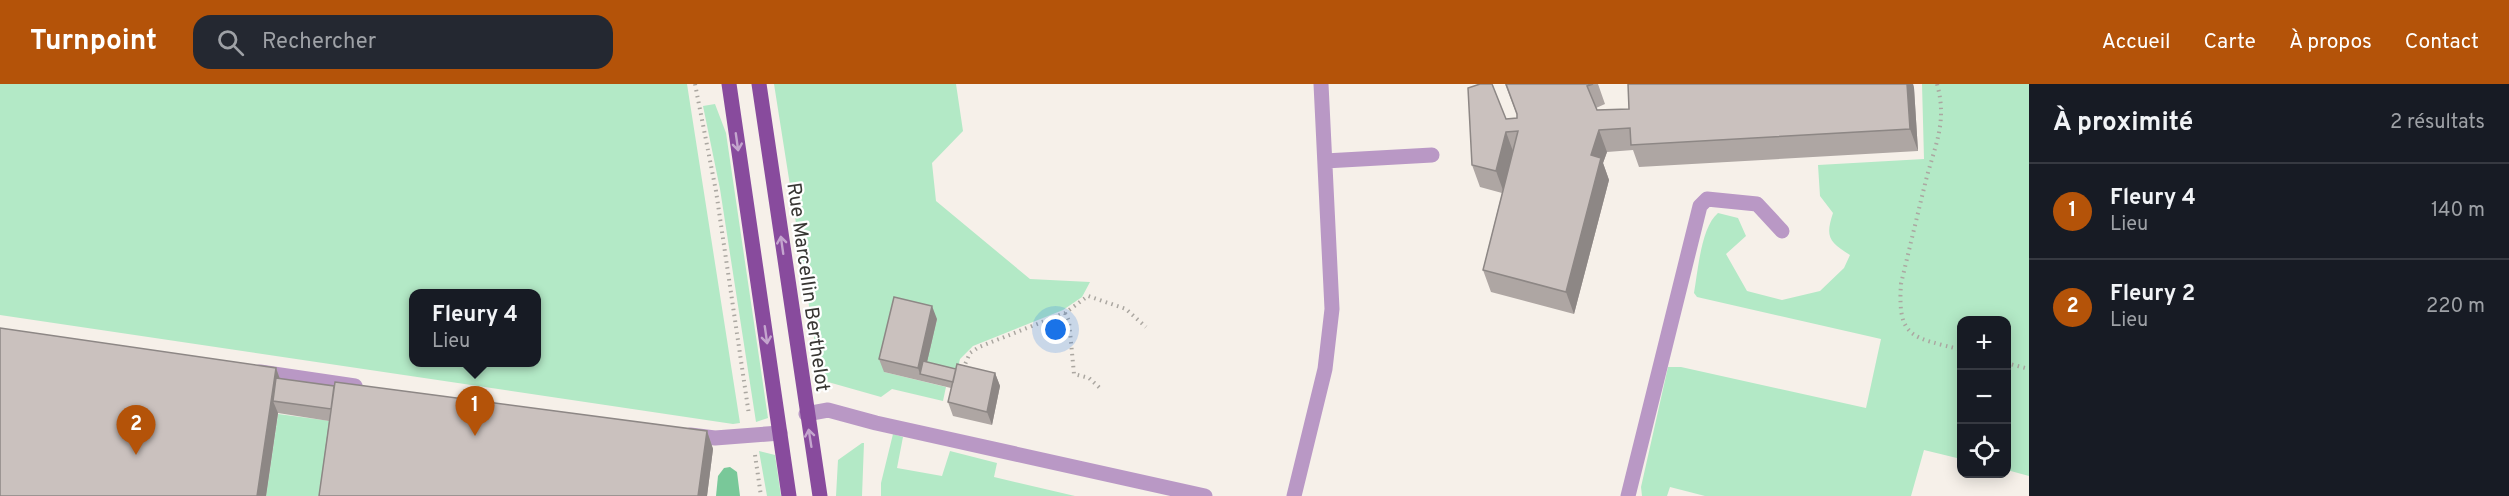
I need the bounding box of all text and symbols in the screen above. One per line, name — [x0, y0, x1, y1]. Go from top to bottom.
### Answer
search box — [193, 15, 613, 69]
text: Turnpoint — [30, 24, 157, 60]
icon: search — [214, 26, 247, 59]
text: Rechercher — [262, 29, 376, 56]
text: Accueil — [2102, 29, 2171, 56]
text: Carte — [2204, 29, 2256, 56]
text: À propos — [2289, 29, 2372, 56]
text: Contact — [2405, 29, 2479, 56]
text: À proximité — [2053, 107, 2193, 140]
text: 2 résultats — [2390, 110, 2485, 136]
one-way arrow — [732, 131, 743, 151]
street label: Rue Marcellin Berthelot — [779, 181, 835, 394]
text: Fleury 4 — [2110, 185, 2196, 212]
text: 1 — [2069, 198, 2077, 224]
text: 140 m — [2431, 198, 2485, 224]
text: Lieu — [2110, 212, 2148, 238]
one-way arrow — [776, 236, 787, 256]
text: Fleury 2 — [2110, 281, 2195, 308]
popup — [409, 289, 541, 367]
text: 2 — [2066, 294, 2079, 320]
text: 220 m — [2426, 294, 2485, 320]
text: Fleury 4 — [432, 302, 518, 329]
text: Lieu — [2110, 308, 2148, 334]
your location — [1041, 315, 1070, 344]
map controls — [1957, 316, 2011, 478]
button: + — [1957, 316, 2011, 370]
one-way arrow — [760, 324, 771, 344]
text: Lieu — [432, 329, 470, 355]
button: − — [1957, 370, 2011, 424]
pin: 1 — [456, 386, 494, 436]
pin: 2 — [116, 406, 156, 455]
button: locate — [1957, 424, 2011, 478]
one-way arrow — [804, 429, 815, 449]

